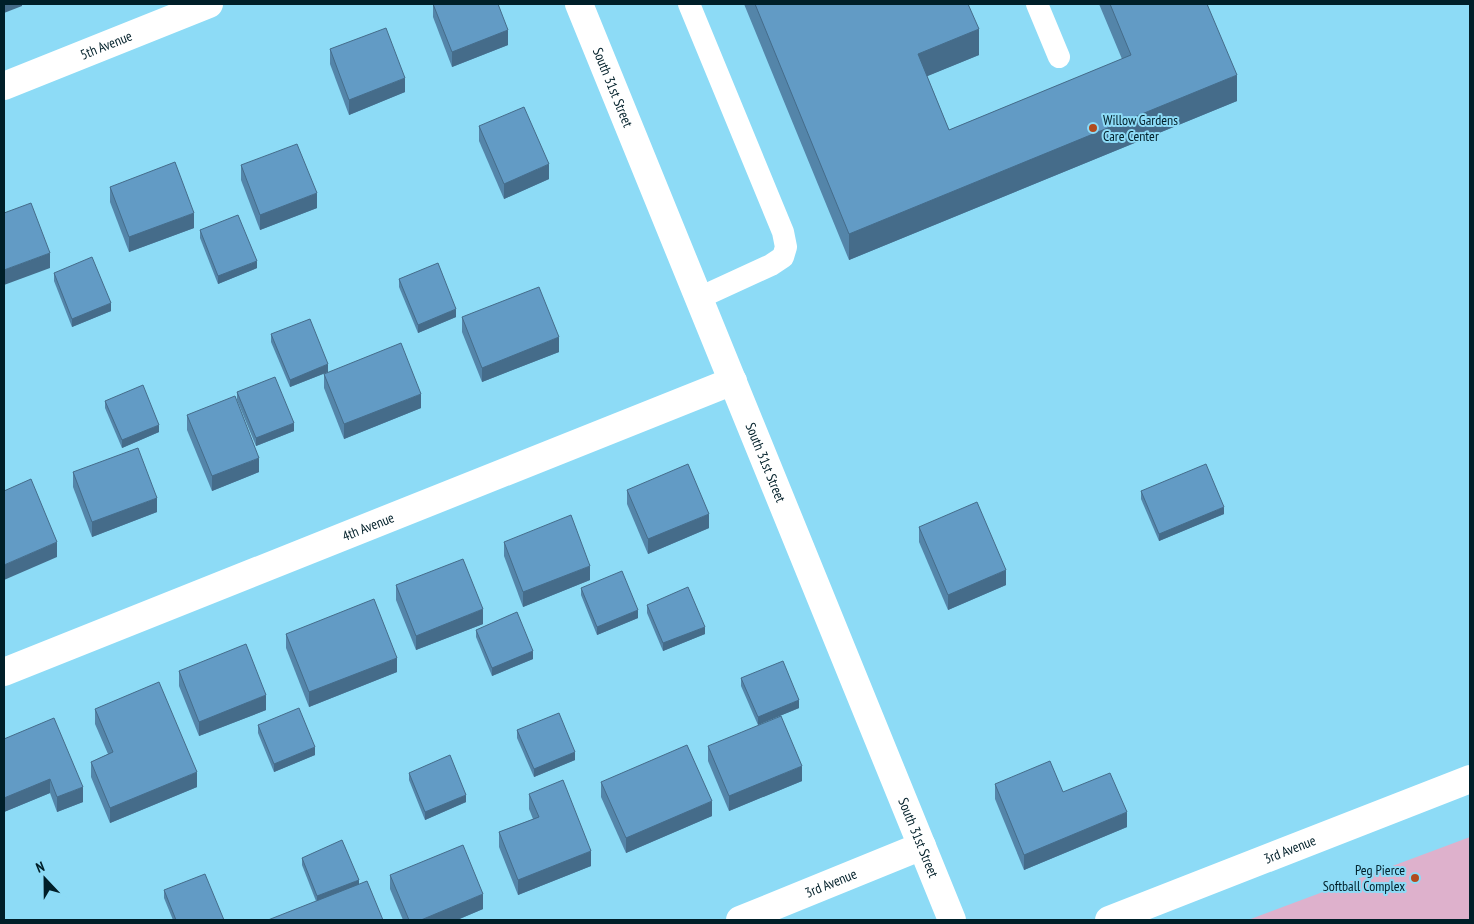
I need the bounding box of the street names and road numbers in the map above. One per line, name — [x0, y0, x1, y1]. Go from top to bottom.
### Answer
street label: 5th Avenue — [78, 27, 135, 64]
street label: South 31st Street — [589, 45, 637, 130]
street label: South 31st Street — [741, 420, 790, 505]
street label: 4th Avenue — [339, 508, 397, 545]
street label: South 31st Street — [894, 795, 943, 880]
street label: 3rd Avenue — [1261, 831, 1318, 868]
street label: 3rd Avenue — [802, 864, 860, 902]

